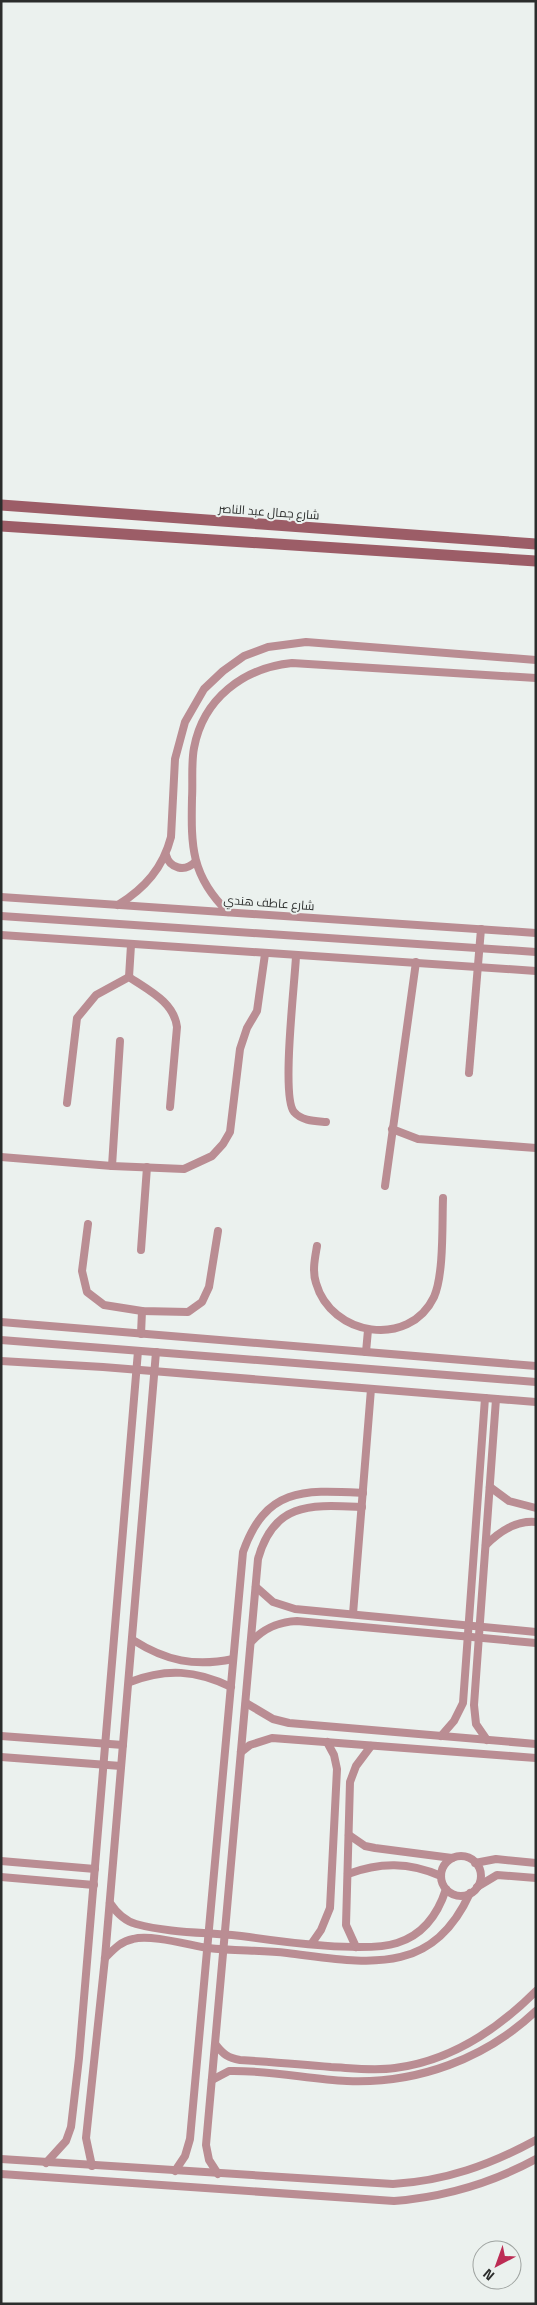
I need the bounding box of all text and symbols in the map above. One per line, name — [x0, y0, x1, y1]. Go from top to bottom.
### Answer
street label: شارع جمال عبد الناصر — [217, 498, 320, 525]
street label: شارع عاطف هندي — [223, 890, 315, 916]
north arrow — [472, 2240, 522, 2290]
text: N — [478, 2264, 499, 2286]

